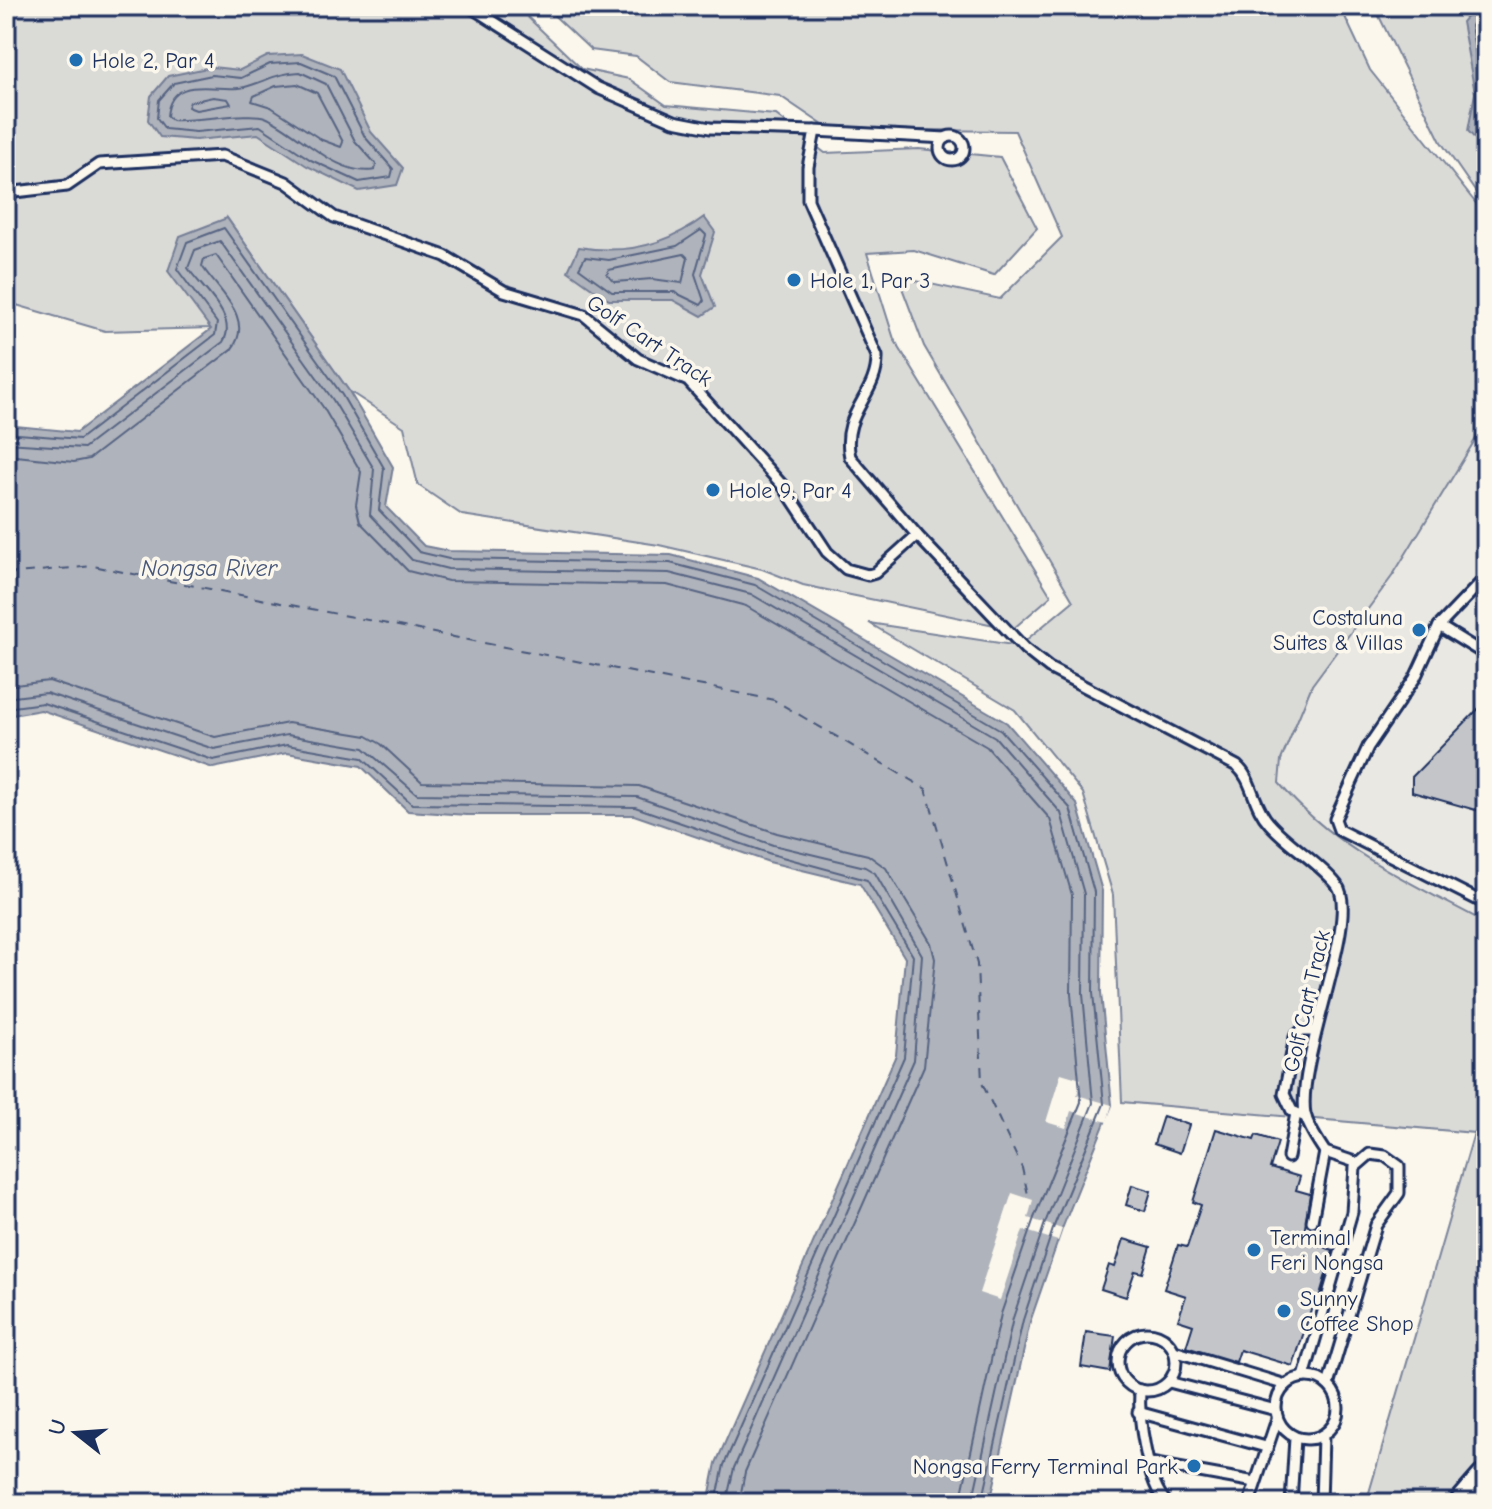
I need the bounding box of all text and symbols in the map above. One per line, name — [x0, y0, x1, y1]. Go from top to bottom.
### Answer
place label: Hole 2, Par 4 — [92, 48, 215, 74]
marker: Hole 2, Par 4 — [67, 51, 85, 69]
place label: Hole 1, Par 3 — [810, 268, 930, 294]
marker: Hole 1, Par 3 — [785, 271, 803, 289]
street label: Golf Cart Track — [582, 289, 717, 392]
place label: Hole 9, Par 4 — [729, 478, 852, 504]
marker: Hole 9, Par 4 — [704, 481, 722, 499]
water label: Nongsa River — [141, 554, 278, 582]
place label: Costaluna Suites & Villas — [1273, 605, 1403, 656]
marker: Costaluna Suites & Villas — [1410, 621, 1428, 639]
street label: Golf Cart Track — [1278, 927, 1336, 1075]
place label: Terminal Feri Nongsa — [1270, 1225, 1384, 1276]
marker: Terminal Feri Nongsa — [1245, 1241, 1263, 1259]
place label: Sunny Coffee Shop — [1300, 1286, 1414, 1337]
marker: Sunny Coffee Shop — [1275, 1302, 1293, 1320]
north arrow — [36, 1393, 116, 1473]
text: U — [43, 1417, 72, 1438]
place label: Nongsa Ferry Terminal Park — [913, 1454, 1178, 1480]
marker: Nongsa Ferry Terminal Park — [1185, 1457, 1203, 1475]

